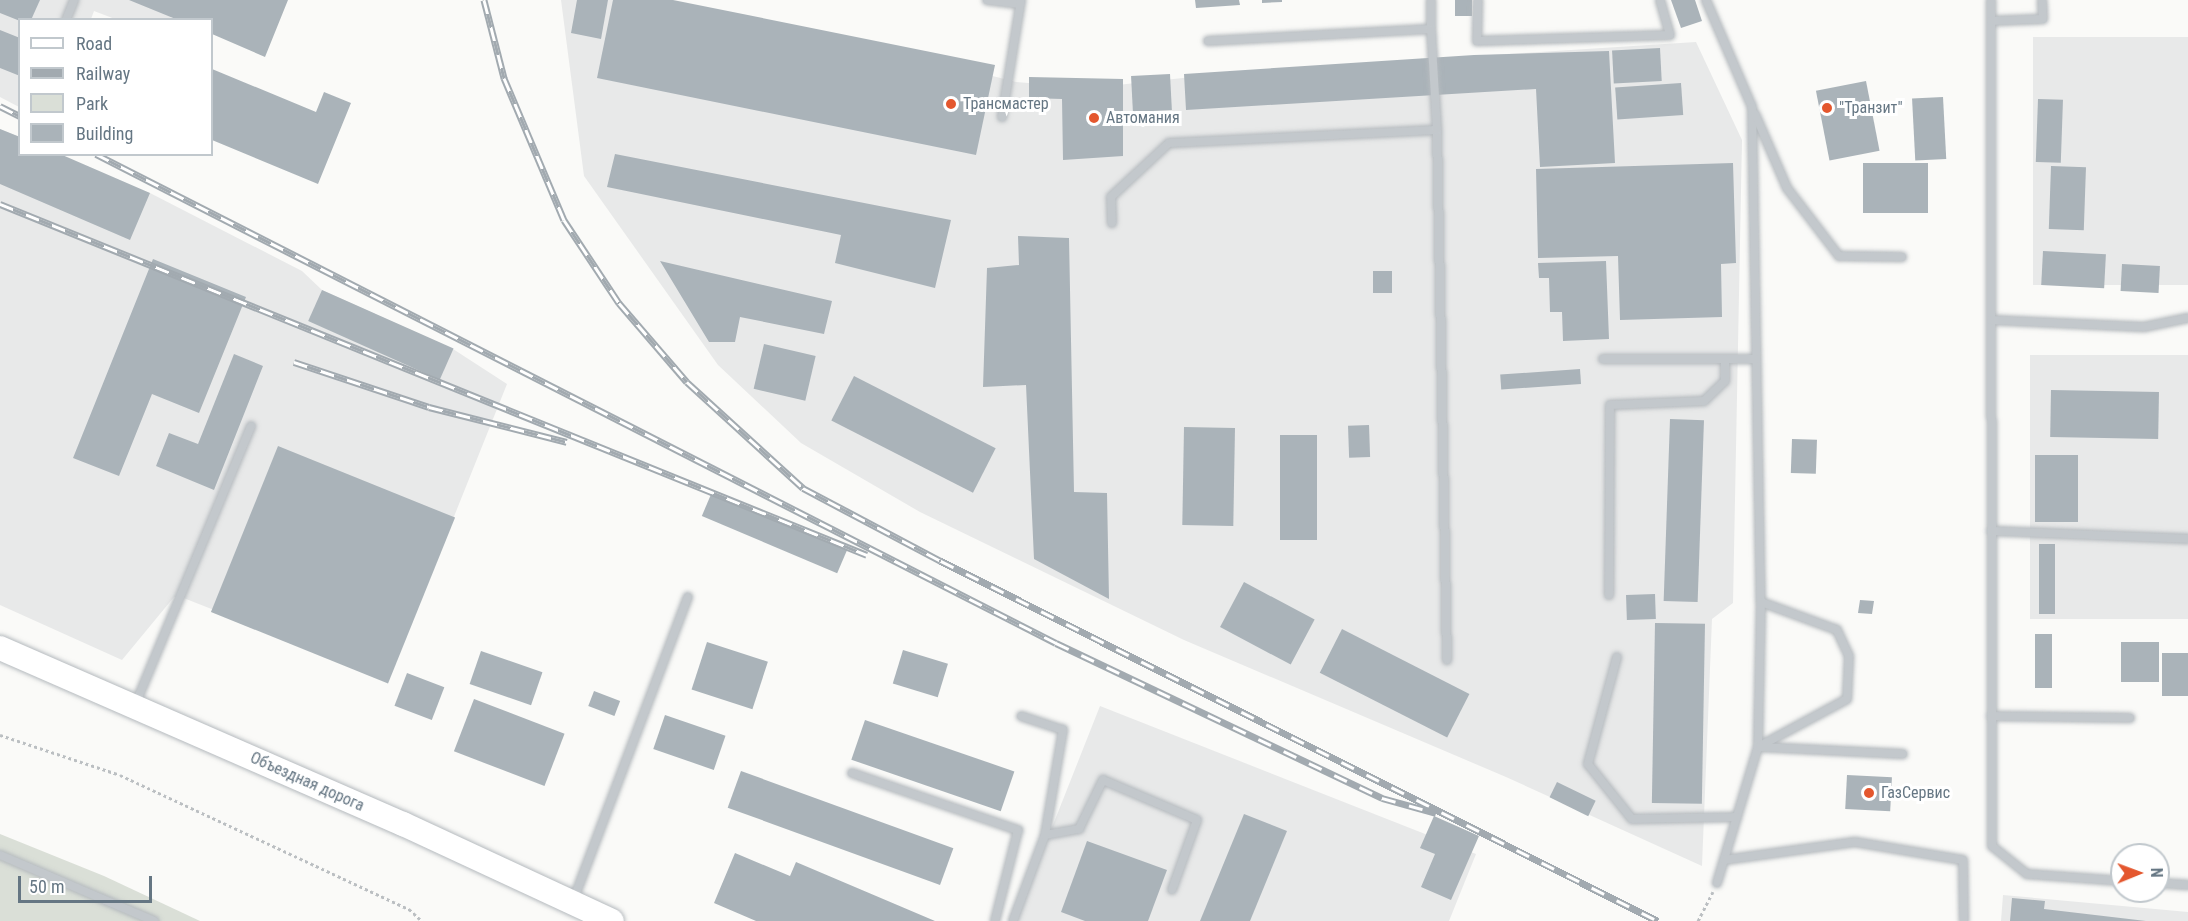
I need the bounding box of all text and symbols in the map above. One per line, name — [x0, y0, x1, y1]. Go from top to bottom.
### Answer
legend — [18, 18, 213, 156]
text: Road — [76, 33, 112, 54]
text: Railway — [76, 63, 130, 84]
text: Park — [76, 93, 108, 114]
place label: Трансмастер — [963, 94, 1049, 114]
marker: Трансмастер — [944, 97, 958, 111]
place label: "Транзит" — [1839, 98, 1903, 118]
marker: "Транзит" — [1820, 101, 1834, 115]
place label: Автомания — [1106, 108, 1180, 128]
marker: Автомания — [1087, 111, 1101, 125]
text: Building — [76, 123, 133, 144]
street label: Объездная дорога — [247, 748, 367, 816]
place label: ГазСервис — [1881, 783, 1950, 803]
marker: ГазСервис — [1862, 786, 1876, 800]
north arrow — [2110, 843, 2170, 903]
scale bar — [21, 864, 154, 902]
text: N — [2147, 868, 2166, 878]
text: 50 m — [29, 876, 64, 897]

